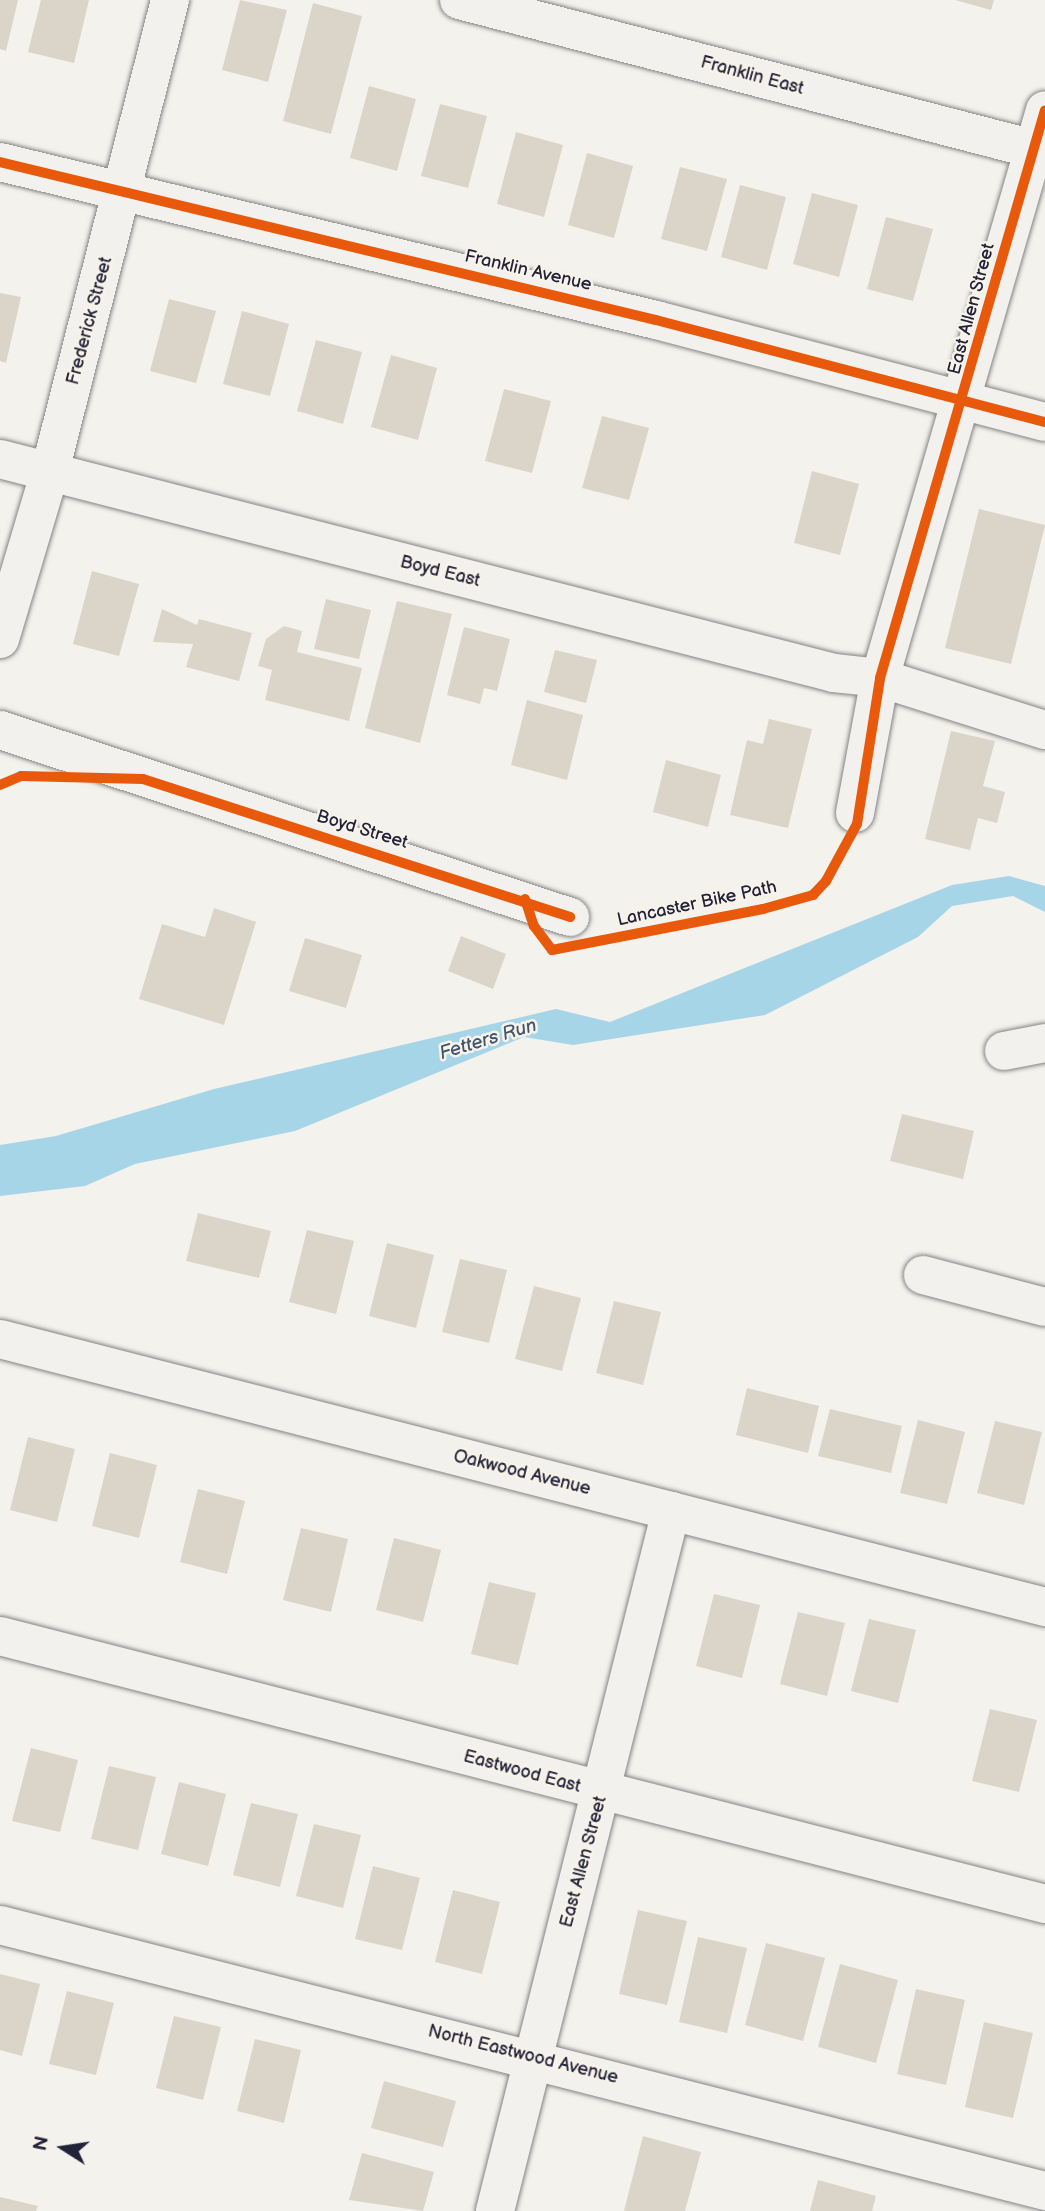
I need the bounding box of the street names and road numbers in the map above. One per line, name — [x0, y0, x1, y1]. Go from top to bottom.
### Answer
street label: Franklin East — [698, 52, 806, 100]
street label: East Allen Street — [944, 241, 1000, 377]
street label: Franklin Avenue — [462, 246, 594, 296]
street label: Frederick Street — [62, 254, 118, 388]
street label: Boyd East — [398, 552, 482, 592]
street label: Boyd Street — [314, 806, 410, 854]
street label: Lancaster Bike Path — [615, 877, 779, 931]
street label: Oakwood Avenue — [451, 1446, 593, 1500]
street label: Eastwood East — [461, 1746, 583, 1798]
street label: East Allen Street — [556, 1794, 612, 1930]
street label: North Eastwood Avenue — [426, 2021, 620, 2089]

